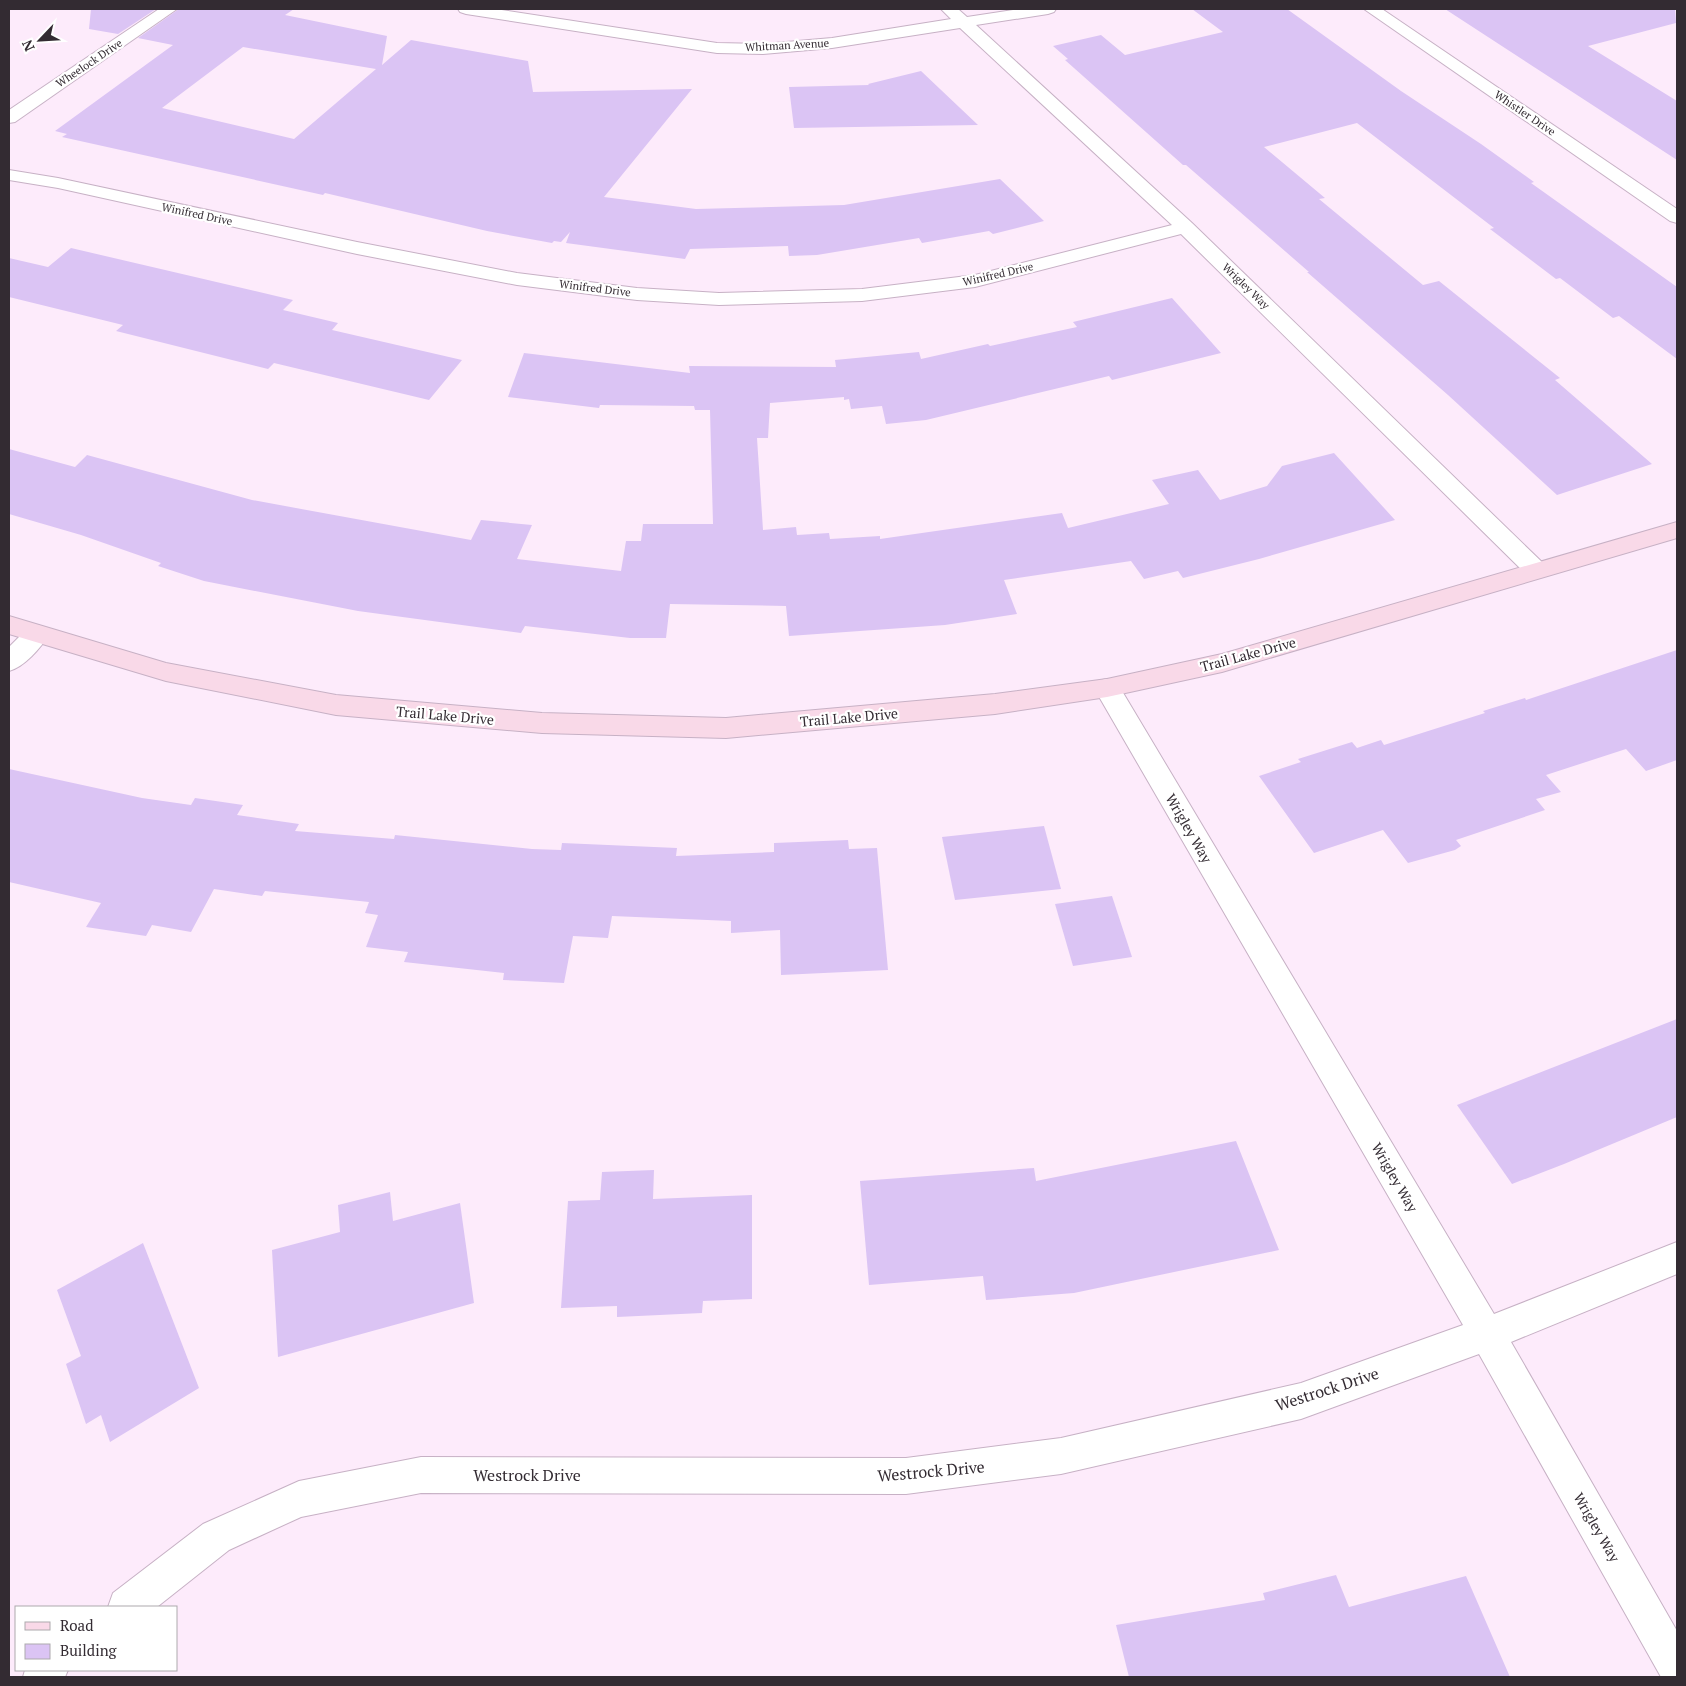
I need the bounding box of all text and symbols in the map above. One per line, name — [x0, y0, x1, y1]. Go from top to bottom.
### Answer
north arrow — [15, 15, 65, 65]
street label: Wheelock Drive — [53, 35, 125, 90]
street label: Whitman Avenue — [745, 36, 830, 54]
text: N — [17, 37, 39, 55]
street label: Whistler Drive — [1492, 87, 1559, 139]
street label: Winifred Drive — [160, 200, 234, 228]
street label: Winifred Drive — [961, 259, 1035, 289]
street label: Wrigley Way — [1219, 260, 1273, 312]
street label: Winifred Drive — [558, 277, 632, 299]
street label: Trail Lake Drive — [1198, 632, 1298, 676]
street label: Trail Lake Drive — [395, 701, 495, 729]
street label: Trail Lake Drive — [799, 703, 899, 731]
street label: Wrigley Way — [1162, 790, 1217, 867]
street label: Wrigley Way — [1368, 1139, 1423, 1216]
street label: Westrock Drive — [1272, 1362, 1382, 1416]
street label: Westrock Drive — [876, 1455, 986, 1487]
street label: Westrock Drive — [473, 1464, 581, 1486]
street label: Wrigley Way — [1570, 1489, 1625, 1566]
legend — [15, 1606, 178, 1671]
text: Road — [60, 1615, 93, 1635]
text: Building — [60, 1640, 118, 1660]

